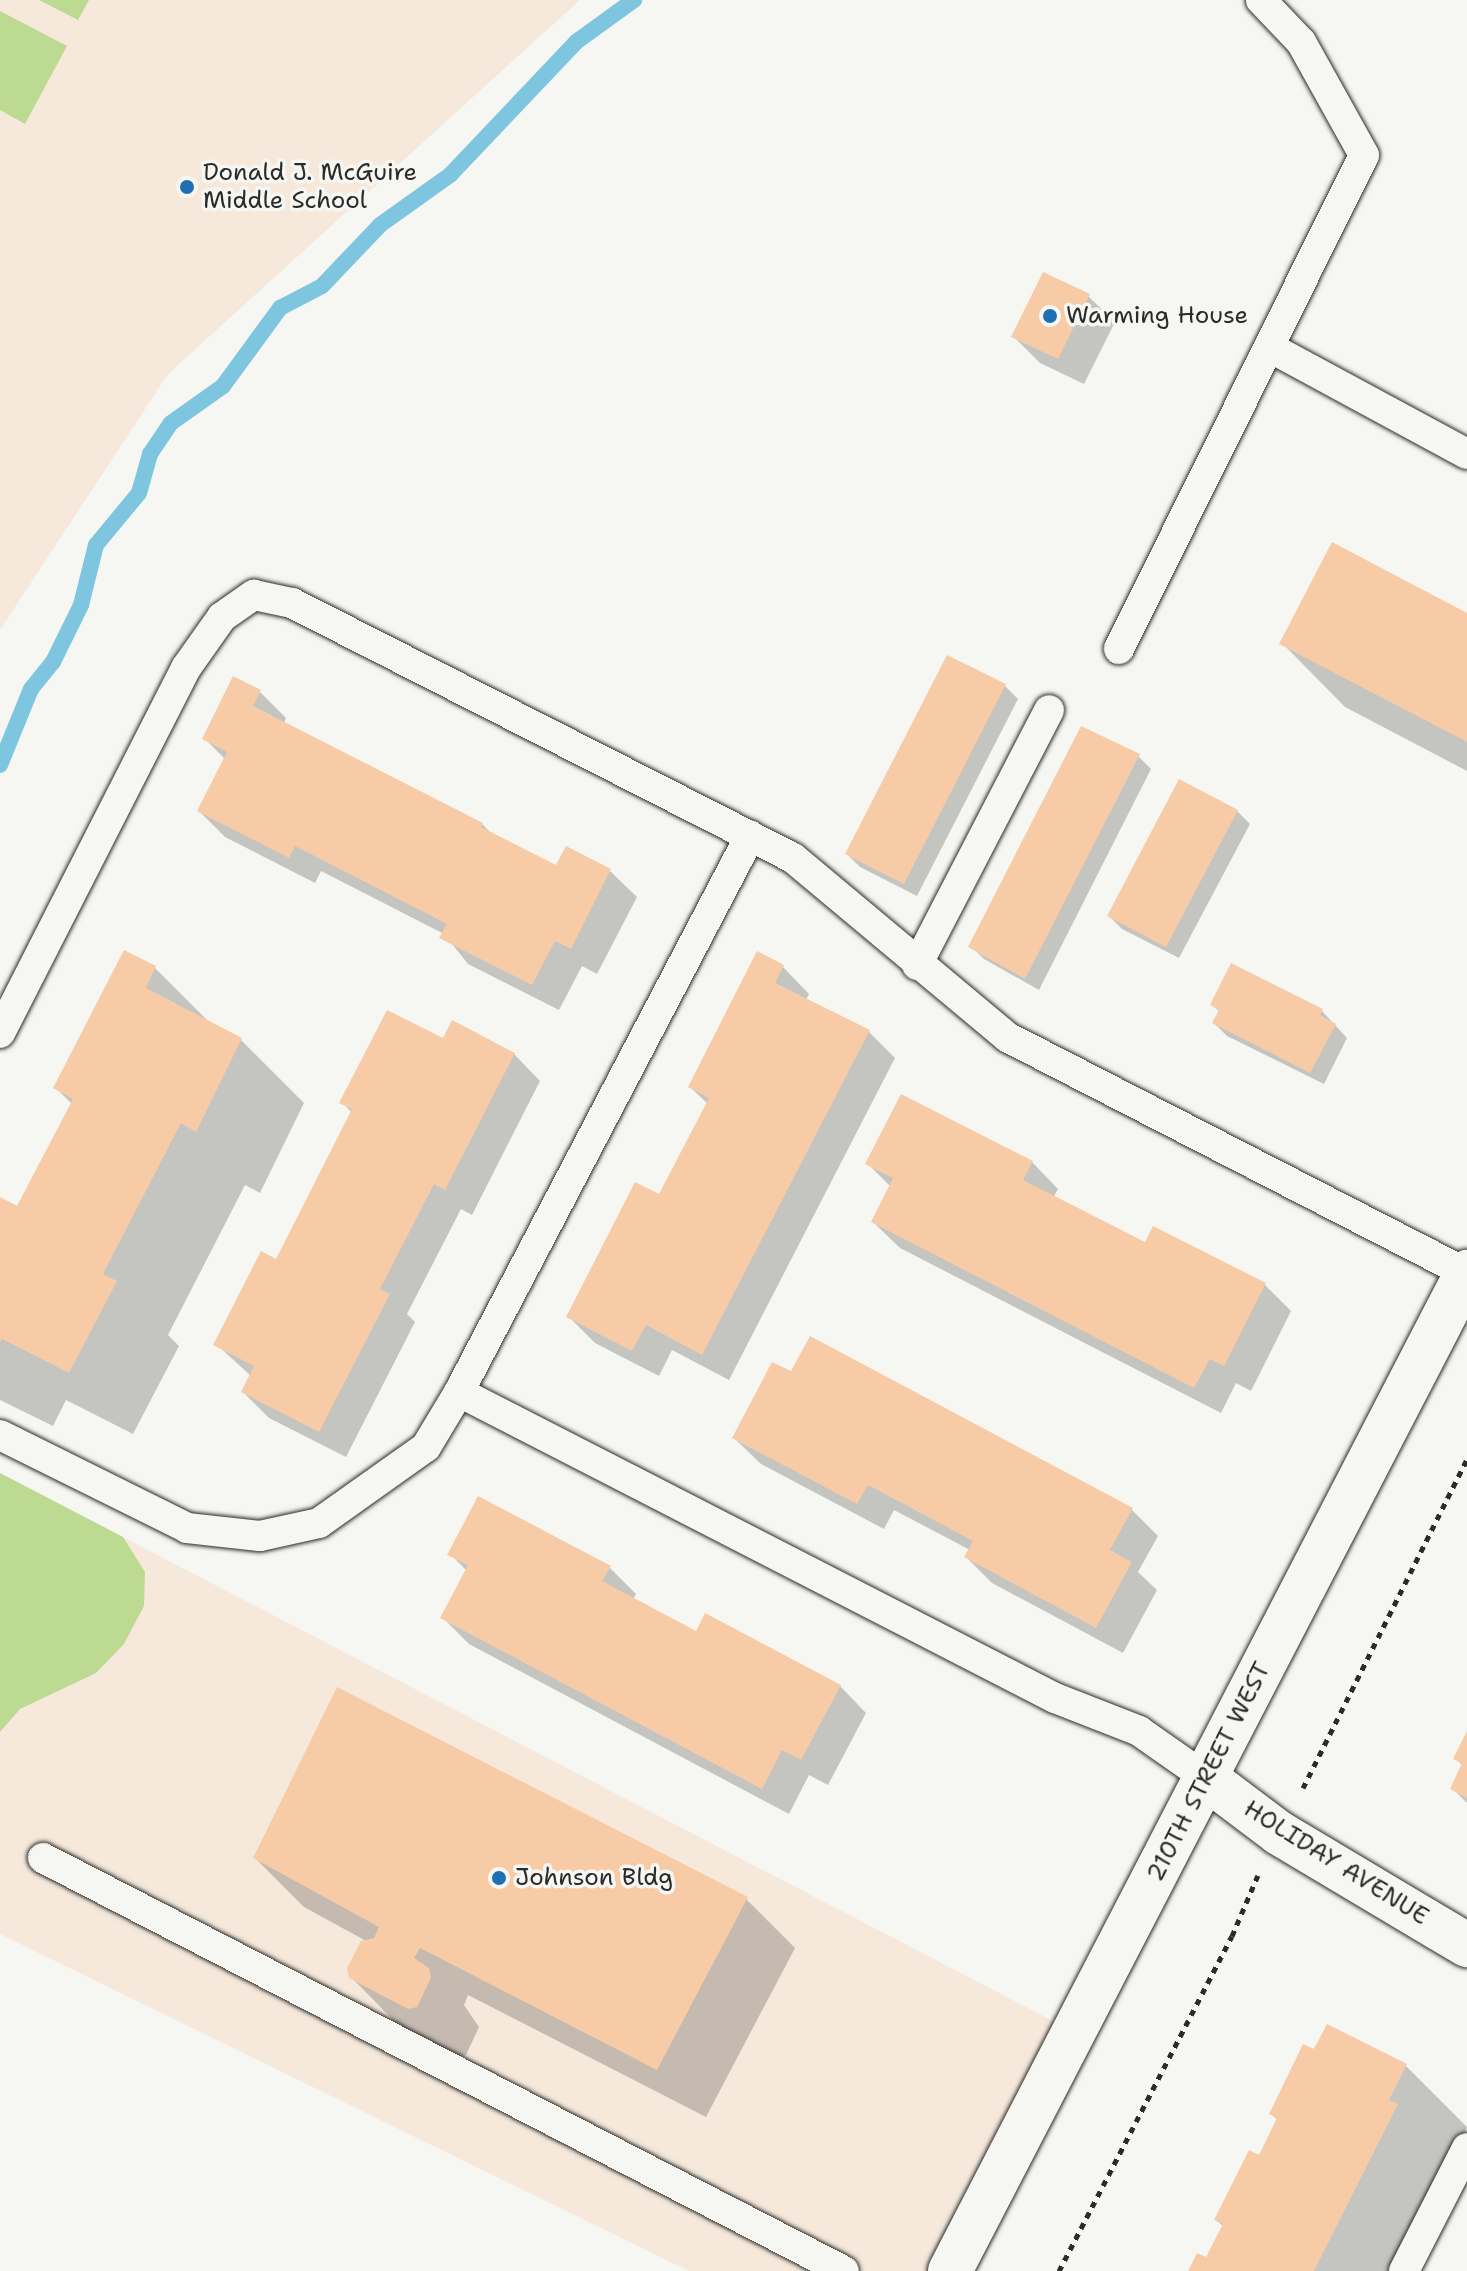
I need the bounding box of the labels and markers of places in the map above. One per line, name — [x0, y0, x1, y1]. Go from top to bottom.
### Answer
place label: Donald J. McGuire Middle School — [203, 159, 417, 215]
marker: Donald J. McGuire Middle School — [178, 178, 196, 196]
place label: Warming House — [1066, 302, 1248, 330]
marker: Warming House — [1041, 307, 1059, 325]
place label: Johnson Bldg — [515, 1864, 673, 1892]
marker: Johnson Bldg — [490, 1869, 508, 1887]

